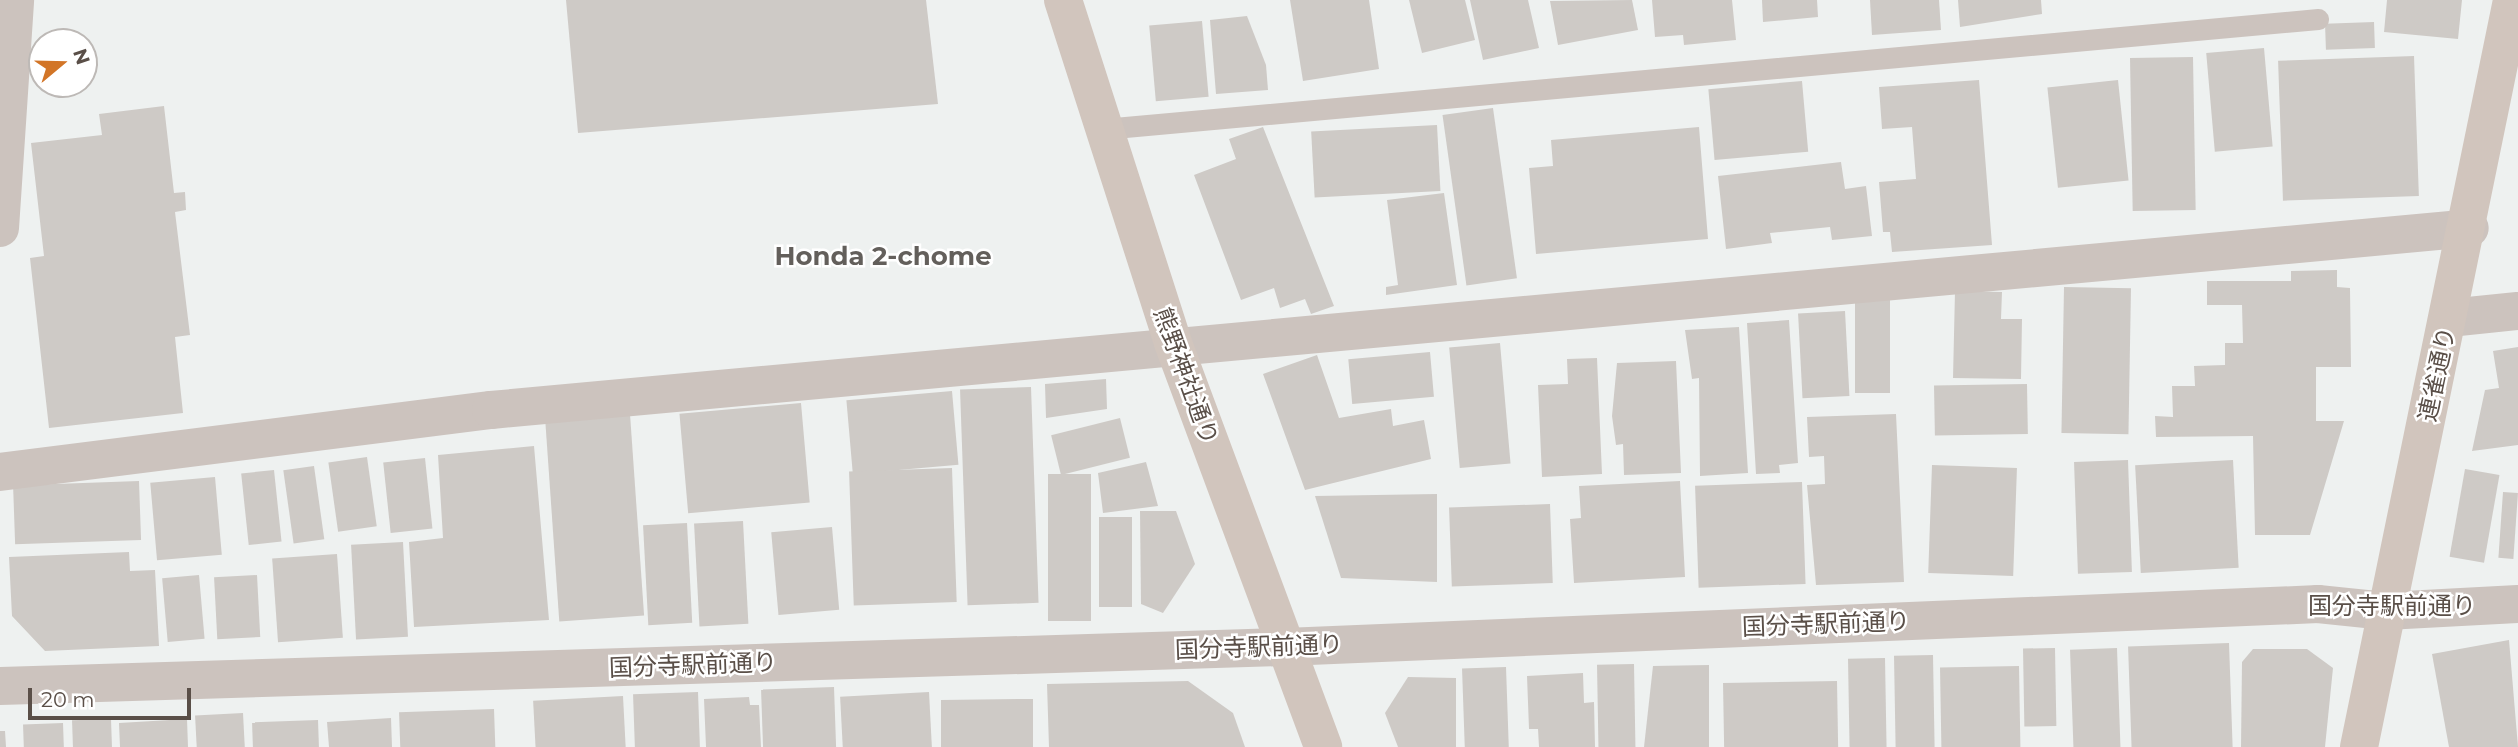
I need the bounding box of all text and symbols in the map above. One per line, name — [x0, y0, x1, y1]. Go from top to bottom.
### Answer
north arrow — [28, 28, 98, 98]
text: N — [68, 46, 95, 68]
district label: Honda 2-chome — [774, 241, 992, 273]
street label: 熊野神社通り — [1148, 303, 1224, 449]
street label: 連雀通り — [2413, 324, 2461, 424]
street label: 国分寺駅前通り — [2308, 592, 2476, 620]
street label: 国分寺駅前通り — [1742, 607, 1910, 641]
street label: 国分寺駅前通り — [1175, 630, 1343, 664]
street label: 国分寺駅前通り — [609, 648, 777, 682]
scale bar — [32, 674, 194, 718]
text: 20 m — [41, 687, 95, 712]

